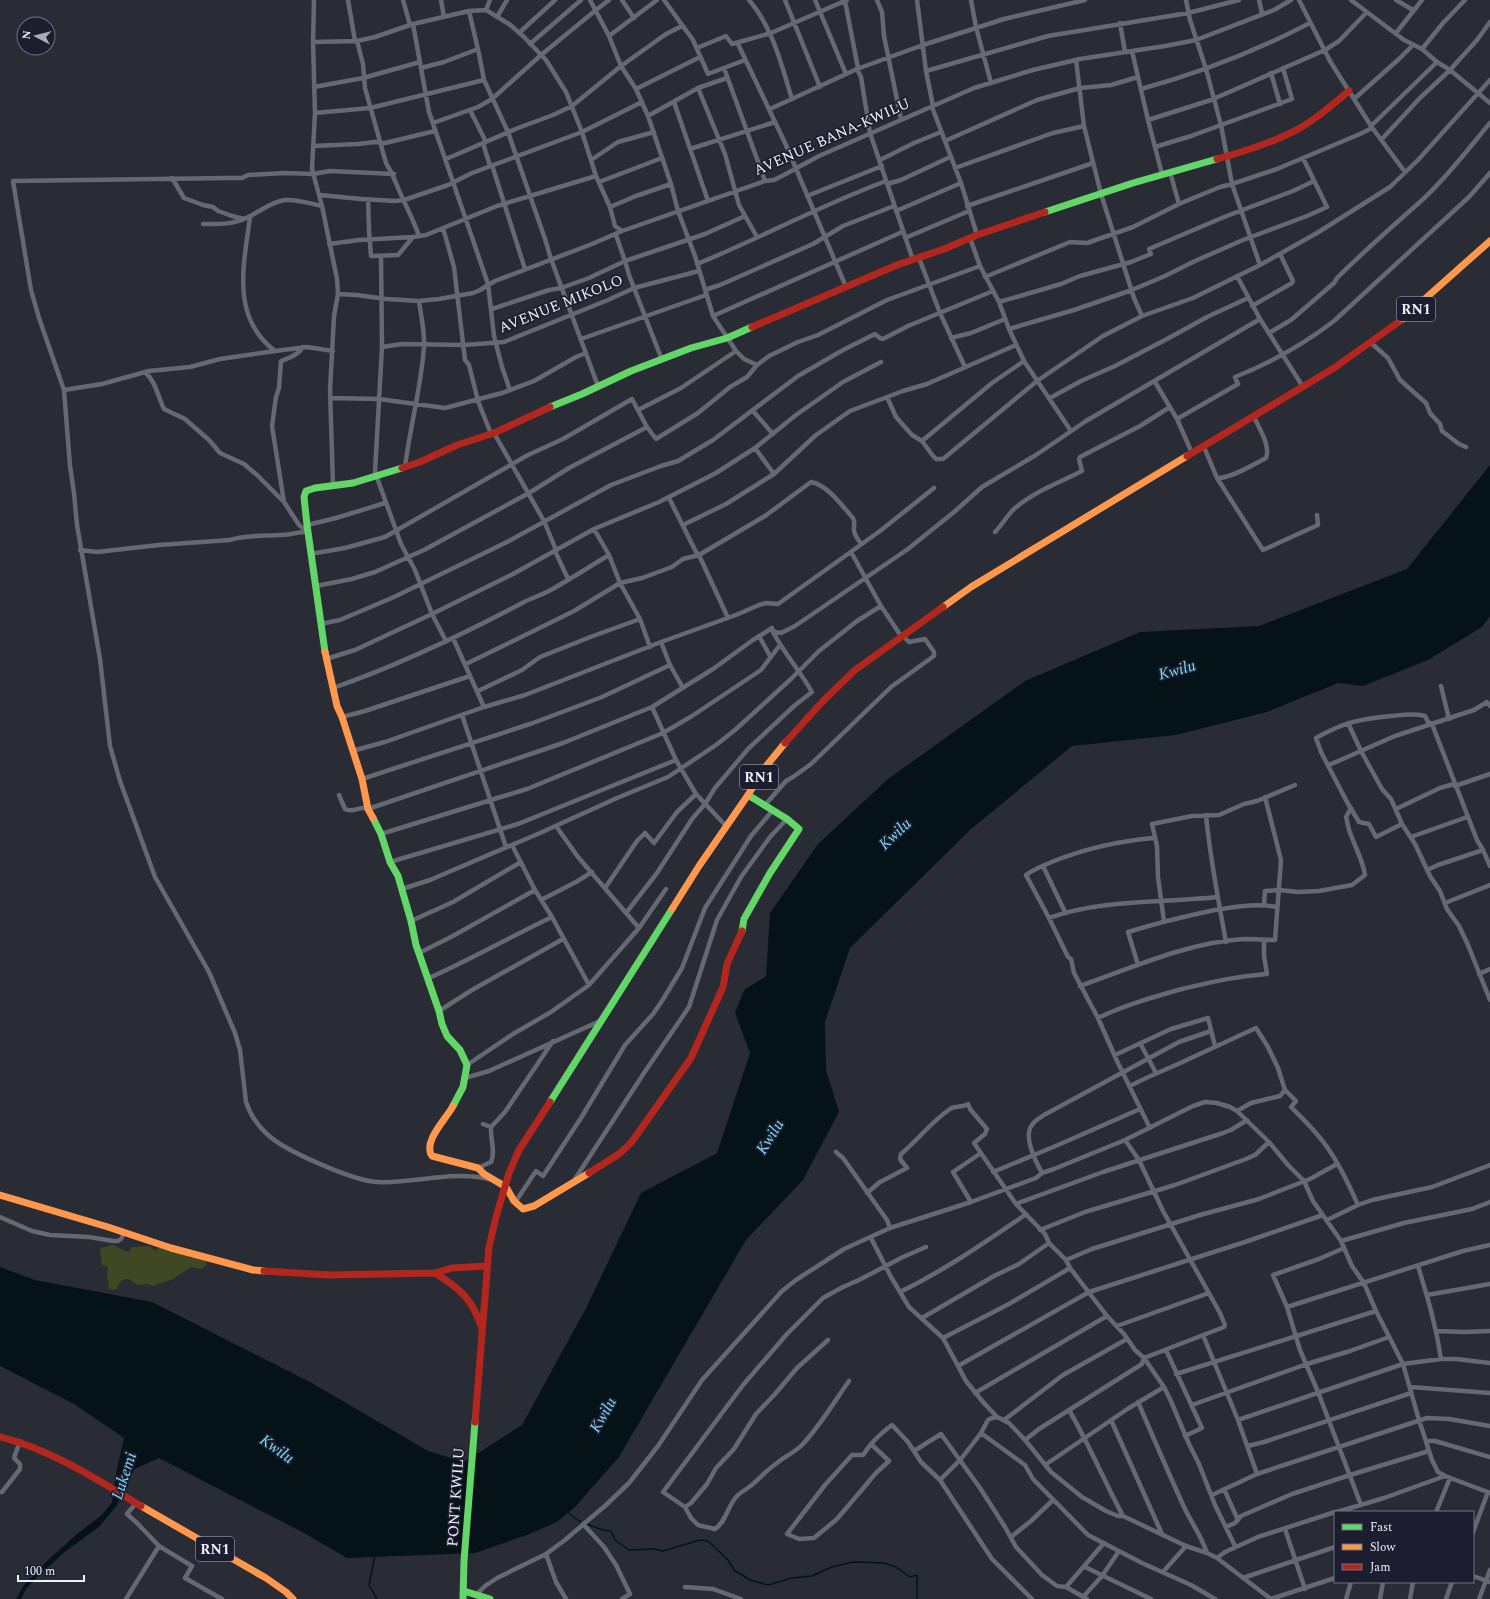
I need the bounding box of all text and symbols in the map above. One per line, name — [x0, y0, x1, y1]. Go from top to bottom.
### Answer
north arrow — [16, 16, 56, 56]
text: N — [18, 29, 36, 40]
street label: AVENUE BANA-KWILU — [750, 92, 914, 182]
street label: AVENUE MIKOLO — [495, 269, 627, 339]
road number: RN1 — [1397, 297, 1435, 321]
water label: Kwilu — [1156, 653, 1199, 686]
road number: RN1 — [740, 765, 778, 789]
water label: Kwilu — [873, 812, 917, 856]
water label: Kwilu — [750, 1114, 790, 1159]
water label: Kwilu — [583, 1392, 623, 1437]
water label: Kwilu — [255, 1428, 300, 1470]
street label: PONT KWILU — [441, 1446, 471, 1548]
water label: Lukemi — [105, 1449, 143, 1503]
legend — [1334, 1511, 1474, 1583]
text: Fast — [1370, 1518, 1392, 1537]
road number: RN1 — [196, 1537, 234, 1561]
text: Slow — [1370, 1538, 1396, 1557]
scale bar — [18, 1557, 84, 1583]
text: Jam — [1370, 1558, 1391, 1577]
text: 100 m — [24, 1562, 55, 1581]

